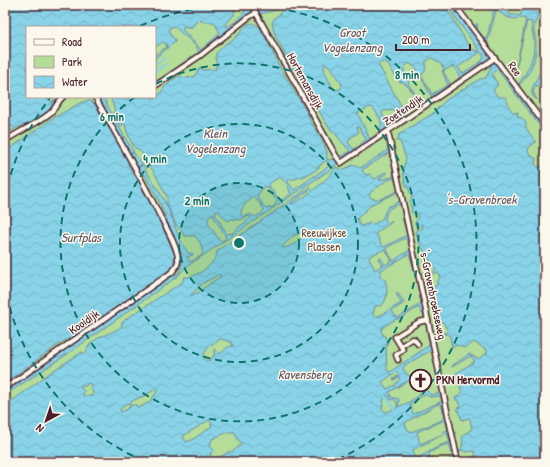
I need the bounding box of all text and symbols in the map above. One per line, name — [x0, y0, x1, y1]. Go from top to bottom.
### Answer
water label: Groot Vogelenzang — [322, 23, 383, 57]
legend — [26, 26, 156, 98]
scale bar — [396, 26, 470, 52]
text: 200 m — [402, 31, 429, 48]
text: Road — [62, 33, 82, 50]
street label: Hortemansdijk — [283, 49, 328, 112]
text: Park — [62, 53, 82, 70]
street label: Ree — [504, 58, 527, 80]
text: 8 min — [395, 66, 420, 83]
text: Water — [62, 73, 88, 90]
street label: Zoetendijk — [379, 90, 426, 129]
text: 6 min — [100, 108, 124, 125]
water label: Klein Vogelenzang — [185, 124, 246, 158]
text: 4 min — [143, 150, 167, 167]
water label: 's-Gravenbroek — [445, 190, 518, 208]
text: 2 min — [185, 192, 210, 209]
park label: Reeuwijkse Plassen — [301, 224, 347, 255]
water label: Surfplas — [61, 228, 102, 247]
centre of rings — [232, 236, 246, 250]
street label: 's-Gravenbroekseweg — [416, 249, 451, 341]
street label: Kooidijk — [65, 305, 102, 338]
water label: Ravensberg — [278, 365, 333, 384]
church icon: PKN Hervormd — [408, 367, 434, 393]
place label: PKN Hervormd — [436, 371, 500, 388]
north arrow — [26, 401, 66, 441]
text: N — [33, 421, 46, 436]

